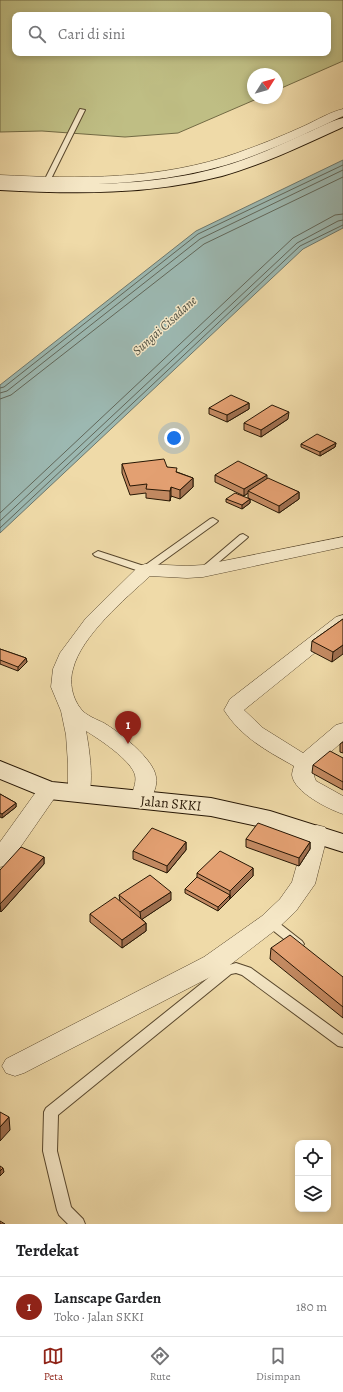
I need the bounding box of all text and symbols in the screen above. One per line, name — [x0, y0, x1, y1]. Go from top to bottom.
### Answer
search box — [12, 12, 331, 56]
icon: search — [26, 23, 48, 45]
text: Cari di sini — [58, 24, 125, 44]
north arrow — [247, 68, 283, 104]
water label: Sungai Cisadane — [128, 292, 200, 359]
your location — [164, 428, 184, 448]
pin: 1 — [115, 711, 141, 744]
street label: Jalan SKKI — [140, 791, 202, 816]
map controls — [295, 1140, 331, 1212]
button: locate — [295, 1140, 331, 1176]
button: layers — [295, 1176, 331, 1212]
text: Terdekat — [16, 1239, 79, 1262]
text: Lanscape Garden — [54, 1288, 161, 1308]
text: 1 — [27, 1298, 31, 1315]
text: 180 m — [296, 1298, 327, 1315]
text: Toko · Jalan SKKI — [54, 1308, 144, 1325]
tab: Peta — [42, 1345, 64, 1384]
tab: Rute — [149, 1345, 171, 1384]
tab: Disimpan — [256, 1345, 301, 1384]

